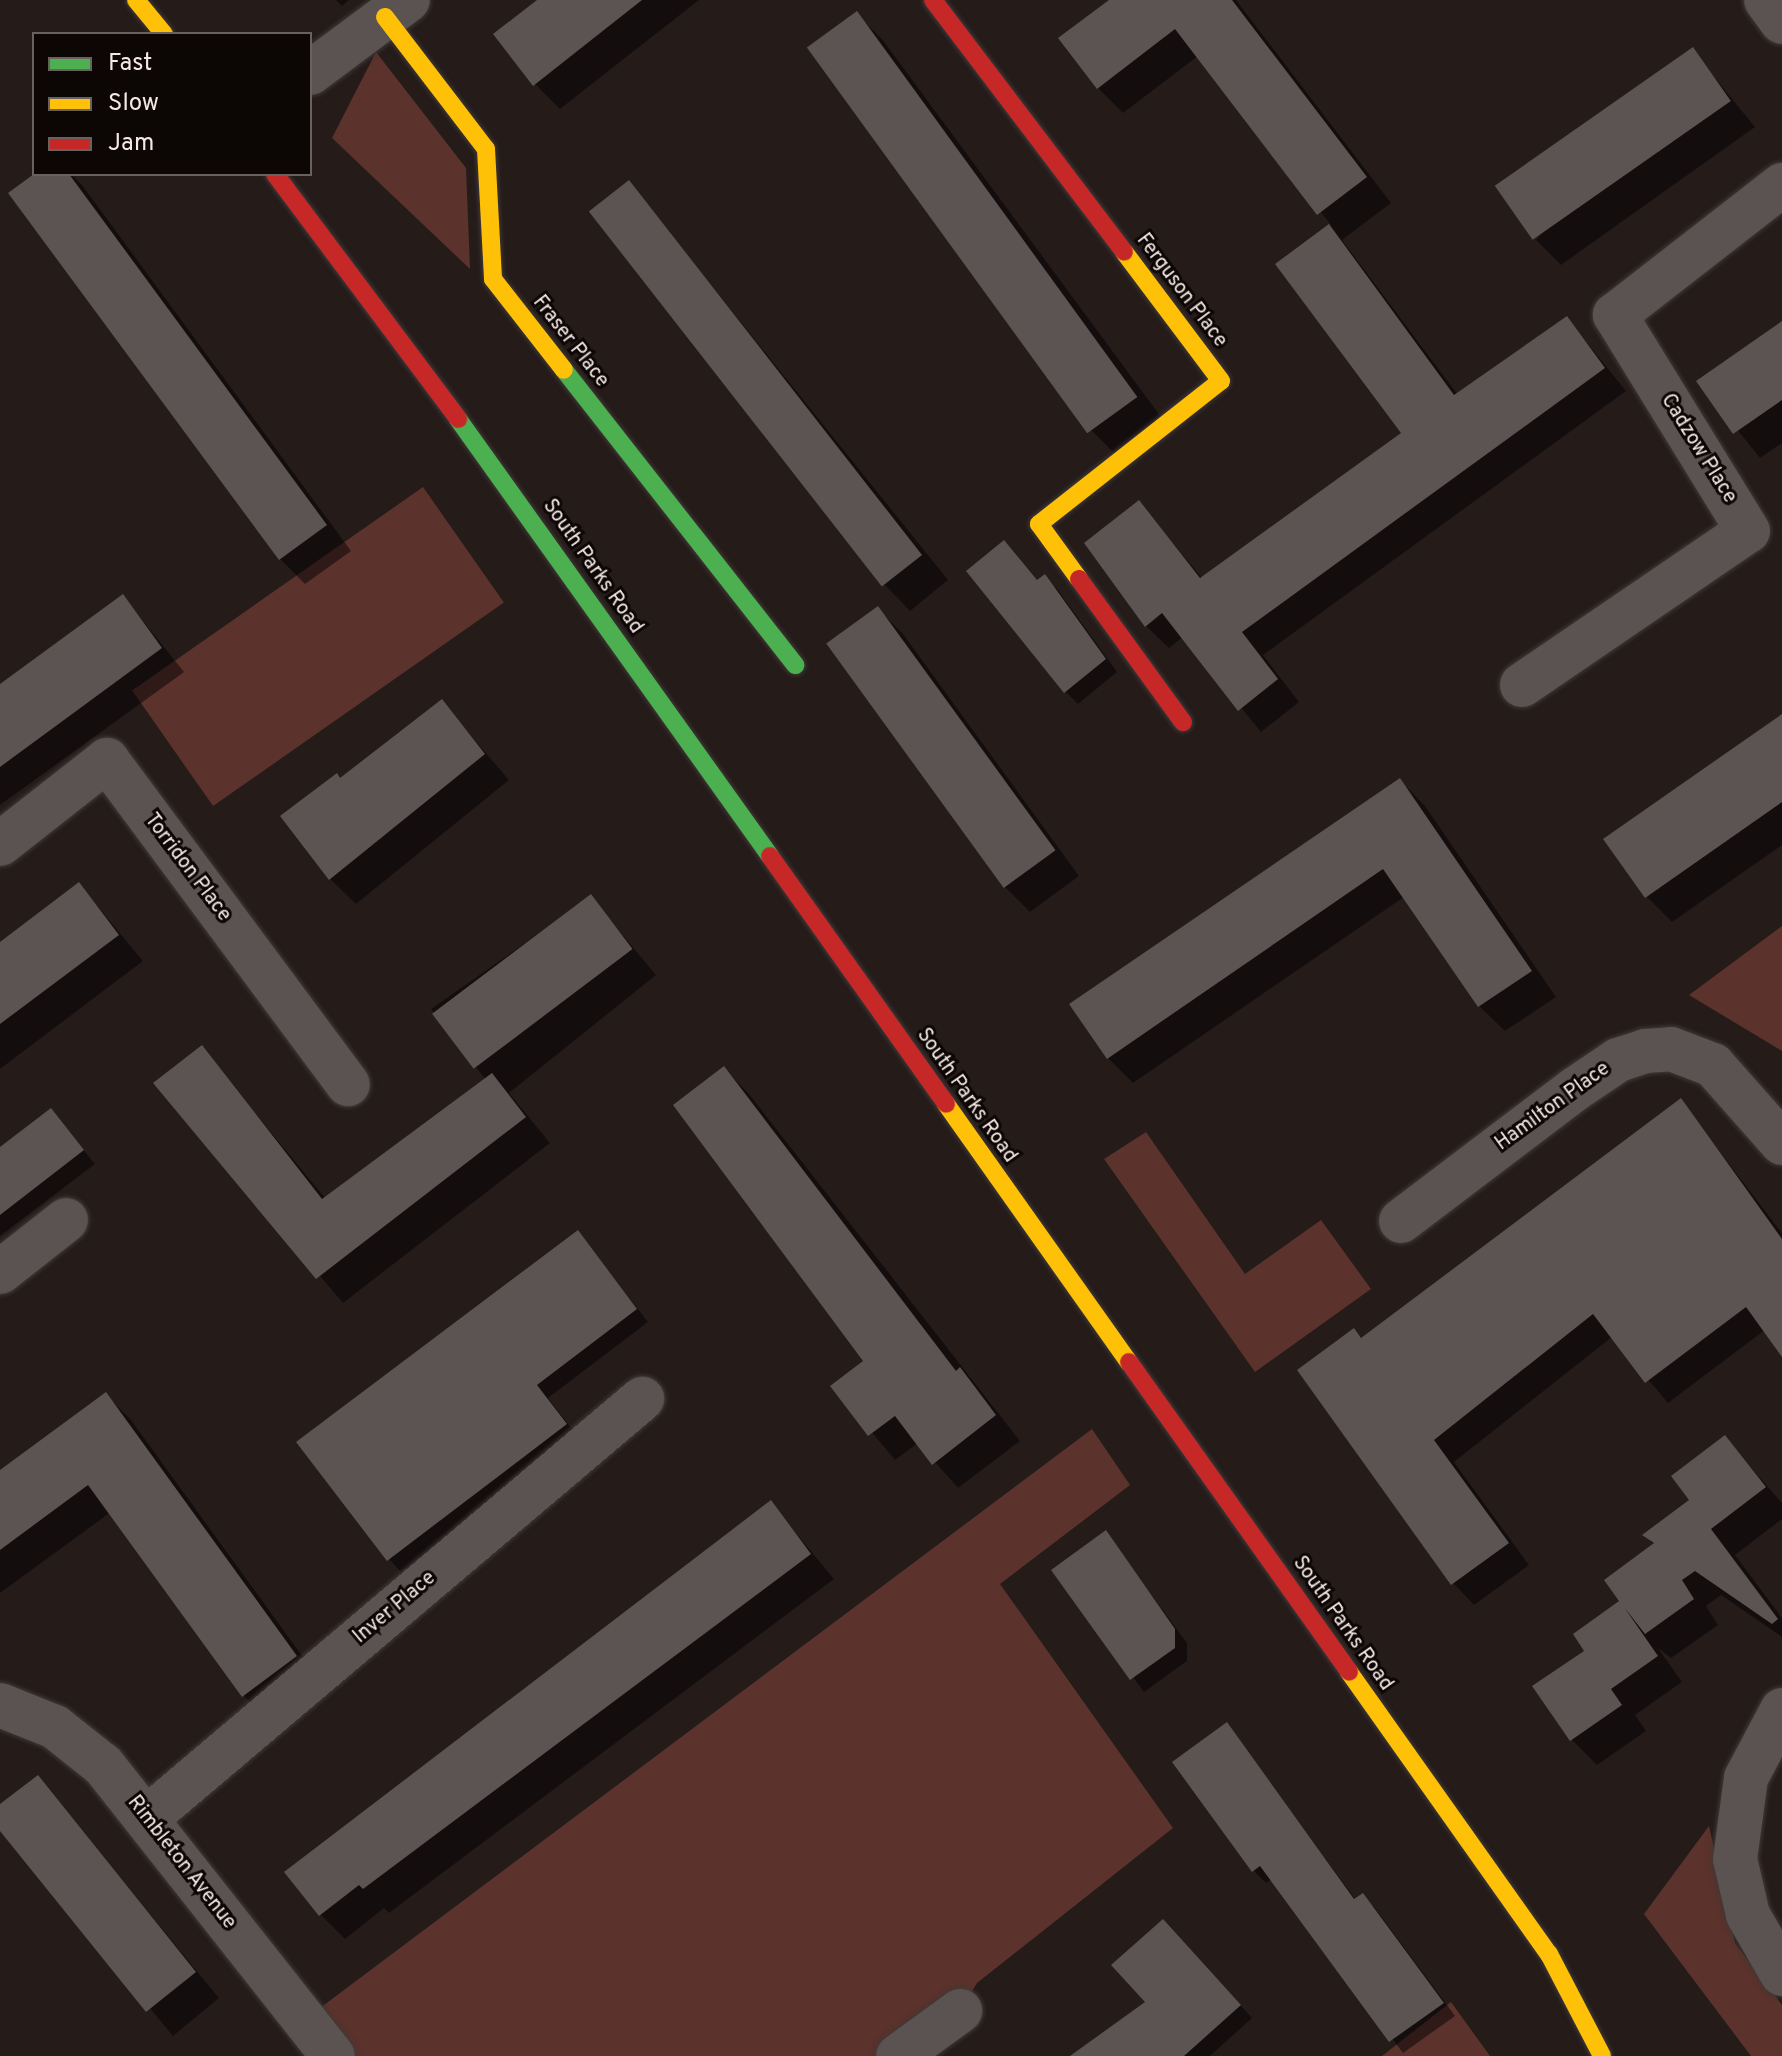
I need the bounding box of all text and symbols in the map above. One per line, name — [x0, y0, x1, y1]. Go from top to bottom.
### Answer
legend — [32, 32, 312, 176]
text: Fast — [108, 49, 152, 79]
text: Slow — [108, 89, 159, 119]
text: Jam — [108, 129, 154, 159]
street label: Ferguson Place — [1130, 229, 1232, 353]
street label: Fraser Place — [527, 291, 613, 393]
street label: Cadzow Place — [1655, 390, 1741, 508]
street label: South Parks Road — [537, 495, 647, 639]
street label: Torridon Place — [139, 809, 235, 927]
street label: South Parks Road — [911, 1024, 1021, 1168]
street label: Hamilton Place — [1491, 1057, 1615, 1157]
street label: South Parks Road — [1287, 1552, 1397, 1696]
street label: Inver Place — [349, 1567, 441, 1649]
street label: Rimbleton Avenue — [121, 1791, 241, 1935]

